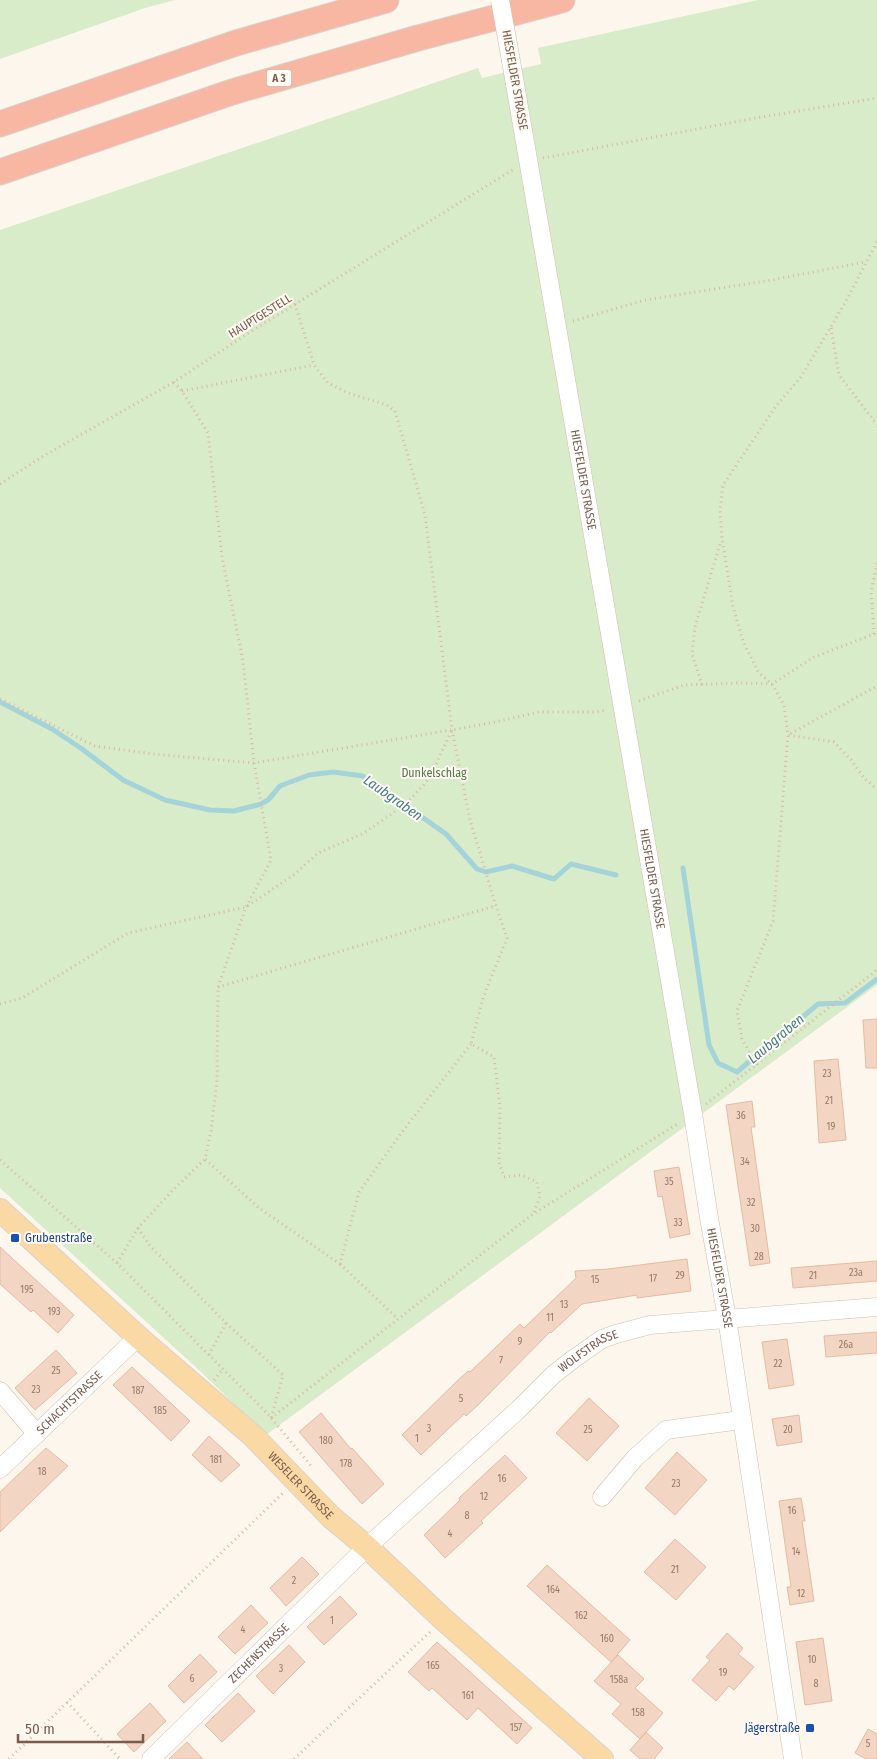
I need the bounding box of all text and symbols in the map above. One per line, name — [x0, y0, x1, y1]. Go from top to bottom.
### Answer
street label: HIESFELDER STRASSE — [499, 29, 531, 132]
road number: A 3 — [266, 70, 292, 86]
street label: HAUPTGESTELL — [226, 291, 295, 341]
street label: HIESFELDER STRASSE — [568, 429, 599, 531]
park label: Dunkelschlag — [401, 766, 467, 780]
water label: Laubgraben — [360, 771, 426, 825]
street label: HIESFELDER STRASSE — [637, 828, 668, 931]
water label: Laubgraben — [744, 1011, 808, 1067]
house number: 23 — [823, 1068, 832, 1080]
house number: 21 — [825, 1095, 833, 1107]
house number: 36 — [736, 1110, 746, 1122]
house number: 19 — [827, 1121, 836, 1133]
house number: 34 — [740, 1156, 750, 1168]
house number: 35 — [664, 1176, 674, 1188]
house number: 32 — [747, 1197, 756, 1209]
house number: 33 — [673, 1217, 683, 1229]
house number: 30 — [750, 1223, 760, 1235]
street label: HIESFELDER STRASSE — [704, 1227, 736, 1330]
place label: Grubenstraße — [25, 1231, 92, 1245]
marker: Grubenstraße — [9, 1232, 21, 1244]
house number: 28 — [754, 1251, 764, 1263]
house number: 23a — [849, 1267, 863, 1279]
house number: 29 — [675, 1270, 685, 1282]
house number: 21 — [809, 1270, 817, 1282]
house number: 17 — [649, 1273, 657, 1285]
house number: 15 — [591, 1274, 600, 1286]
house number: 195 — [20, 1284, 34, 1296]
house number: 13 — [560, 1299, 569, 1311]
house number: 193 — [47, 1306, 61, 1318]
house number: 11 — [546, 1312, 554, 1324]
street label: WOLFSTRASSE — [556, 1327, 620, 1375]
house number: 9 — [518, 1336, 523, 1348]
house number: 26a — [839, 1339, 853, 1351]
house number: 7 — [499, 1355, 503, 1367]
house number: 22 — [774, 1358, 783, 1370]
house number: 25 — [52, 1365, 61, 1377]
street label: SCHACHTSTRASSE — [34, 1368, 105, 1437]
house number: 23 — [32, 1384, 41, 1396]
house number: 187 — [132, 1385, 144, 1397]
house number: 5 — [459, 1393, 464, 1405]
house number: 185 — [153, 1405, 167, 1417]
house number: 3 — [427, 1423, 432, 1435]
house number: 25 — [584, 1424, 593, 1436]
house number: 20 — [783, 1424, 793, 1436]
house number: 1 — [415, 1433, 419, 1445]
house number: 180 — [319, 1435, 333, 1447]
street label: WESELER STRASSE — [265, 1449, 336, 1522]
house number: 181 — [210, 1454, 222, 1466]
house number: 178 — [340, 1458, 352, 1470]
house number: 18 — [38, 1466, 46, 1478]
house number: 16 — [498, 1473, 506, 1485]
house number: 23 — [672, 1478, 681, 1490]
house number: 12 — [480, 1491, 489, 1503]
house number: 16 — [788, 1505, 796, 1517]
house number: 8 — [465, 1510, 470, 1522]
house number: 4 — [448, 1528, 453, 1540]
house number: 14 — [792, 1546, 801, 1558]
house number: 21 — [671, 1564, 679, 1576]
house number: 2 — [292, 1575, 297, 1587]
house number: 164 — [546, 1584, 560, 1596]
house number: 12 — [797, 1588, 806, 1600]
house number: 162 — [574, 1610, 588, 1622]
house number: 1 — [330, 1615, 334, 1627]
street label: ZECHENSTRASSE — [226, 1620, 292, 1686]
house number: 4 — [241, 1624, 246, 1636]
house number: 160 — [600, 1633, 614, 1645]
house number: 10 — [807, 1654, 817, 1666]
house number: 165 — [426, 1660, 440, 1672]
house number: 3 — [279, 1663, 284, 1675]
house number: 19 — [719, 1667, 728, 1679]
house number: 6 — [190, 1673, 195, 1685]
house number: 158a — [610, 1674, 628, 1686]
house number: 8 — [814, 1678, 819, 1690]
house number: 161 — [462, 1690, 474, 1702]
house number: 158 — [631, 1707, 645, 1719]
scale bar — [18, 1712, 142, 1744]
text: 50 m — [25, 1720, 55, 1738]
place label: Jägerstraße — [744, 1721, 800, 1735]
house number: 157 — [510, 1722, 522, 1734]
marker: Jägerstraße — [804, 1722, 816, 1734]
house number: 5 — [866, 1738, 871, 1750]

